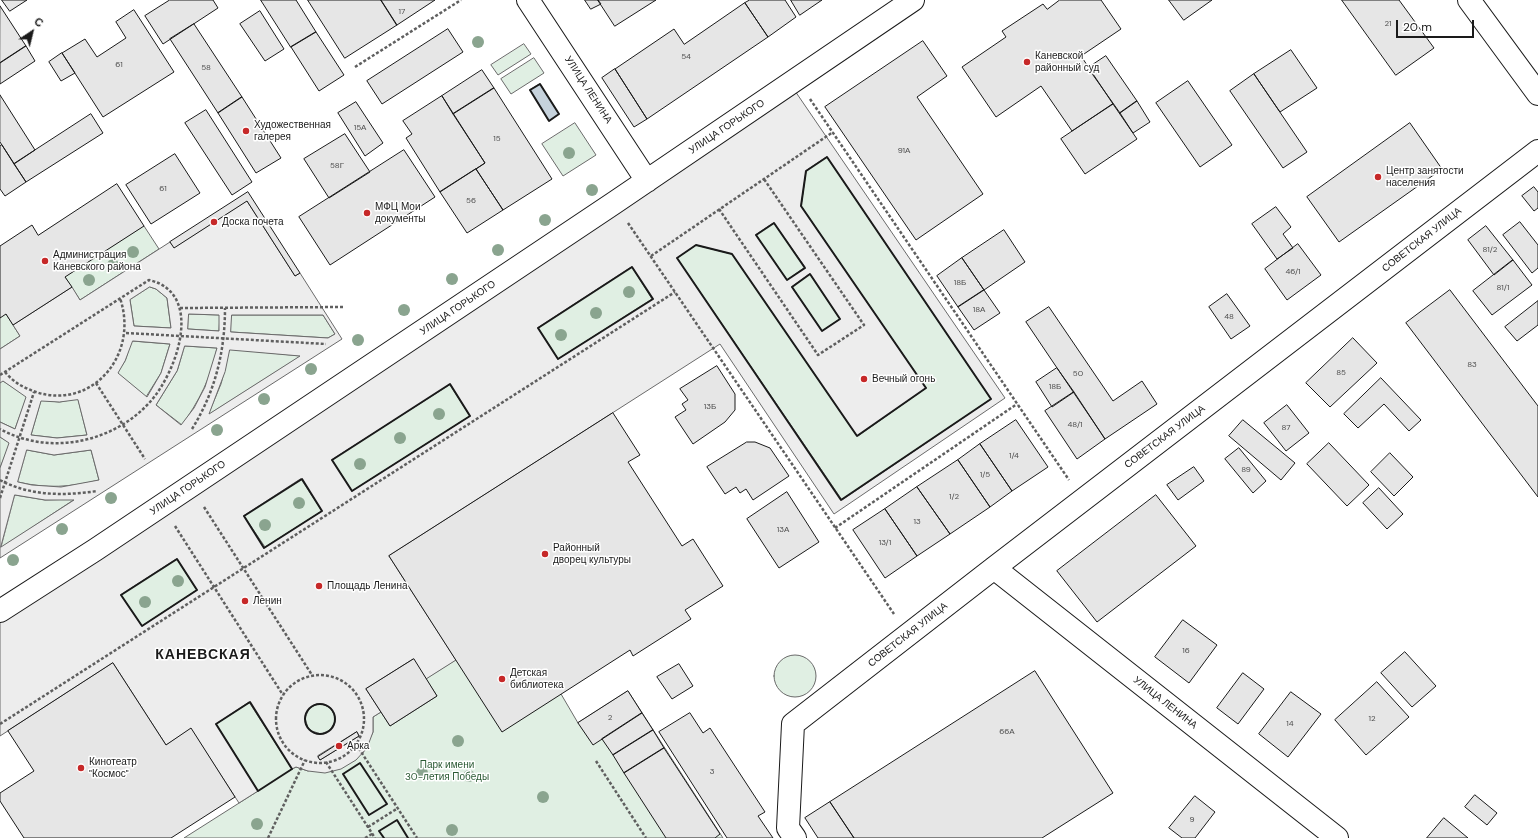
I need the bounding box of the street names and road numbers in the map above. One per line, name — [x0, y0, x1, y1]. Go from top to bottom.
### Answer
street label: УЛИЦА ЛЕНИНА — [562, 54, 614, 126]
street label: УЛИЦА ГОРЬКОГО — [687, 97, 767, 157]
street label: СОВЕТСКАЯ УЛИЦА — [1380, 205, 1464, 275]
street label: УЛИЦА ГОРЬКОГО — [418, 278, 498, 338]
street label: СОВЕТСКАЯ УЛИЦА — [1122, 403, 1208, 471]
street label: УЛИЦА ГОРЬКОГО — [148, 458, 228, 518]
street label: СОВЕТСКАЯ УЛИЦА — [866, 600, 950, 670]
street label: УЛИЦА ЛЕНИНА — [1131, 674, 1199, 732]

